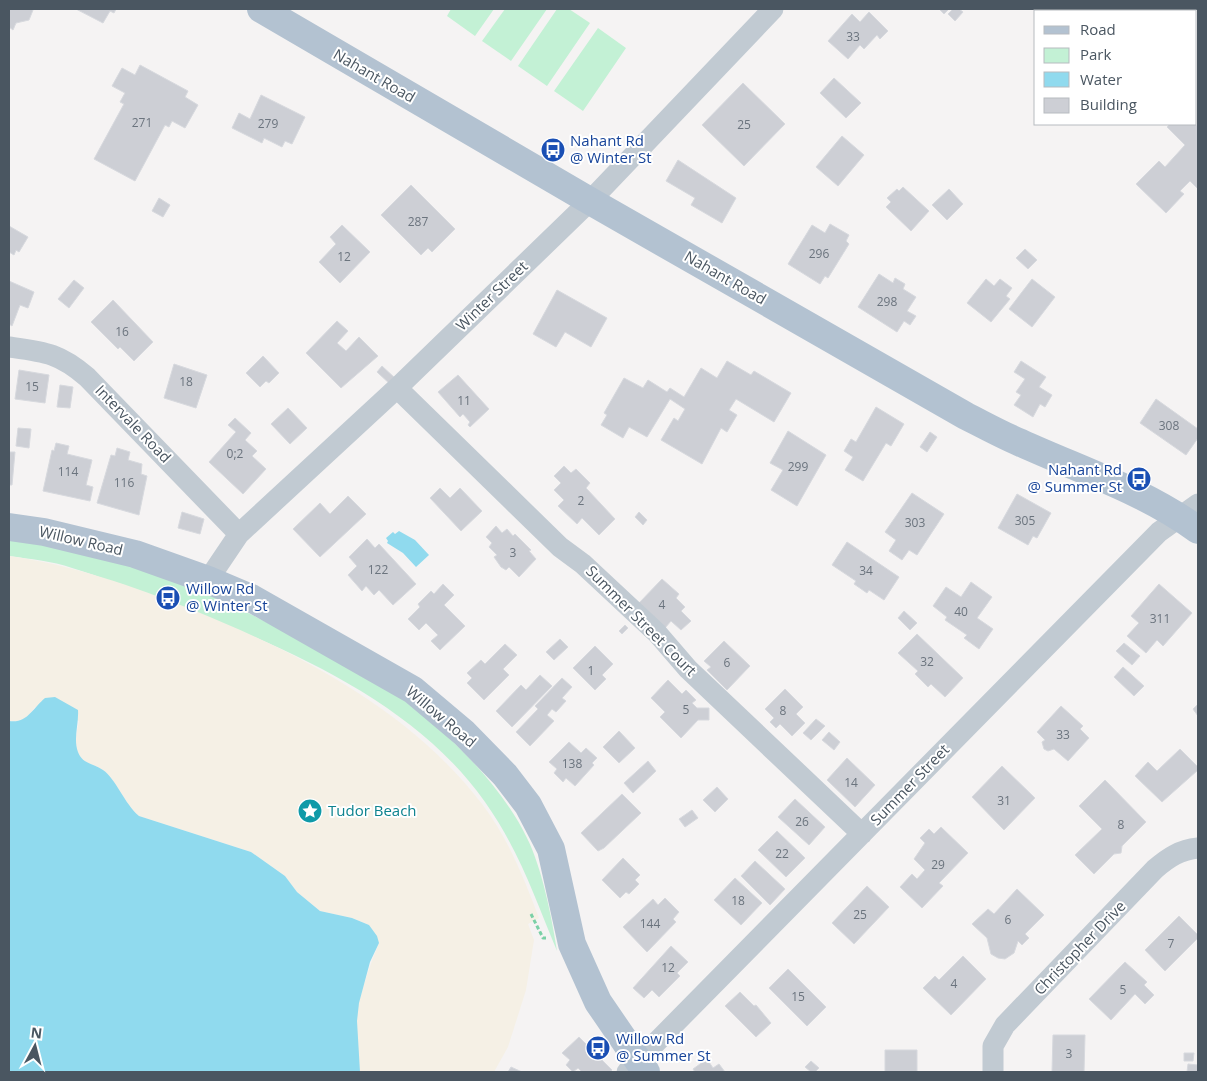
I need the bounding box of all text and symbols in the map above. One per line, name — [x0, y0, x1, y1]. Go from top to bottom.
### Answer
legend — [1034, 10, 1197, 125]
text: Road — [1080, 19, 1116, 39]
house number: 33 — [846, 28, 860, 45]
street label: Nahant Road — [330, 44, 419, 107]
text: Park — [1080, 44, 1111, 64]
text: Water — [1080, 69, 1122, 89]
text: Building — [1080, 94, 1137, 114]
house number: 271 — [132, 114, 152, 131]
house number: 279 — [258, 115, 278, 132]
house number: 25 — [737, 116, 751, 133]
place label: Nahant Rd @ Winter St — [570, 130, 652, 167]
bus stop icon: Nahant Rd @ Winter St — [540, 137, 566, 163]
house number: 287 — [408, 213, 428, 230]
house number: 296 — [809, 245, 829, 262]
street label: Nahant Road — [681, 246, 770, 309]
house number: 12 — [337, 248, 351, 265]
street label: Winter Street — [451, 256, 532, 335]
house number: 298 — [877, 293, 897, 310]
house number: 16 — [115, 323, 129, 340]
house number: 18 — [179, 373, 193, 390]
house number: 15 — [25, 378, 39, 395]
street label: Intervale Road — [91, 380, 176, 467]
house number: 11 — [457, 392, 471, 409]
house number: 308 — [1159, 417, 1179, 434]
house number: 0;2 — [227, 445, 244, 462]
house number: 299 — [788, 458, 808, 475]
place label: Nahant Rd @ Summer St — [1027, 459, 1122, 496]
house number: 114 — [58, 463, 78, 480]
bus stop icon: Nahant Rd @ Summer St — [1126, 466, 1152, 492]
house number: 116 — [114, 474, 134, 491]
house number: 2 — [578, 492, 585, 509]
house number: 305 — [1015, 512, 1035, 529]
house number: 303 — [905, 514, 925, 531]
street label: Willow Road — [37, 521, 125, 559]
house number: 3 — [510, 544, 517, 561]
house number: 122 — [368, 561, 388, 578]
street label: Summer Street Court — [582, 561, 701, 680]
house number: 34 — [859, 562, 873, 579]
place label: Willow Rd @ Winter St — [186, 578, 268, 615]
bus stop icon: Willow Rd @ Winter St — [155, 585, 181, 611]
house number: 4 — [659, 596, 666, 613]
house number: 40 — [954, 603, 968, 620]
house number: 311 — [1150, 610, 1170, 627]
house number: 32 — [920, 653, 934, 670]
house number: 6 — [724, 654, 731, 671]
house number: 1 — [588, 662, 594, 679]
street label: Willow Road — [402, 681, 481, 751]
house number: 5 — [683, 701, 690, 718]
house number: 8 — [780, 702, 787, 719]
house number: 33 — [1056, 726, 1070, 743]
street label: Summer Street — [865, 739, 953, 829]
house number: 138 — [562, 755, 582, 772]
house number: 14 — [844, 774, 858, 791]
house number: 31 — [997, 792, 1011, 809]
place icon: Tudor Beach — [297, 798, 323, 824]
place label: Tudor Beach — [328, 800, 417, 820]
house number: 26 — [795, 813, 809, 830]
house number: 8 — [1118, 816, 1125, 833]
house number: 22 — [775, 845, 789, 862]
house number: 29 — [931, 856, 945, 873]
house number: 18 — [731, 892, 745, 909]
street label: Christopher Drive — [1029, 896, 1129, 999]
house number: 25 — [853, 906, 867, 923]
house number: 6 — [1005, 911, 1012, 928]
house number: 144 — [640, 915, 660, 932]
house number: 7 — [1168, 935, 1175, 952]
house number: 12 — [661, 959, 675, 976]
house number: 4 — [951, 975, 958, 992]
house number: 5 — [1120, 981, 1127, 998]
house number: 15 — [791, 988, 805, 1005]
north arrow — [10, 1021, 60, 1071]
text: N — [30, 1022, 43, 1043]
place label: Willow Rd @ Summer St — [616, 1028, 711, 1065]
bus stop icon: Willow Rd @ Summer St — [585, 1035, 611, 1061]
house number: 3 — [1066, 1045, 1073, 1062]

